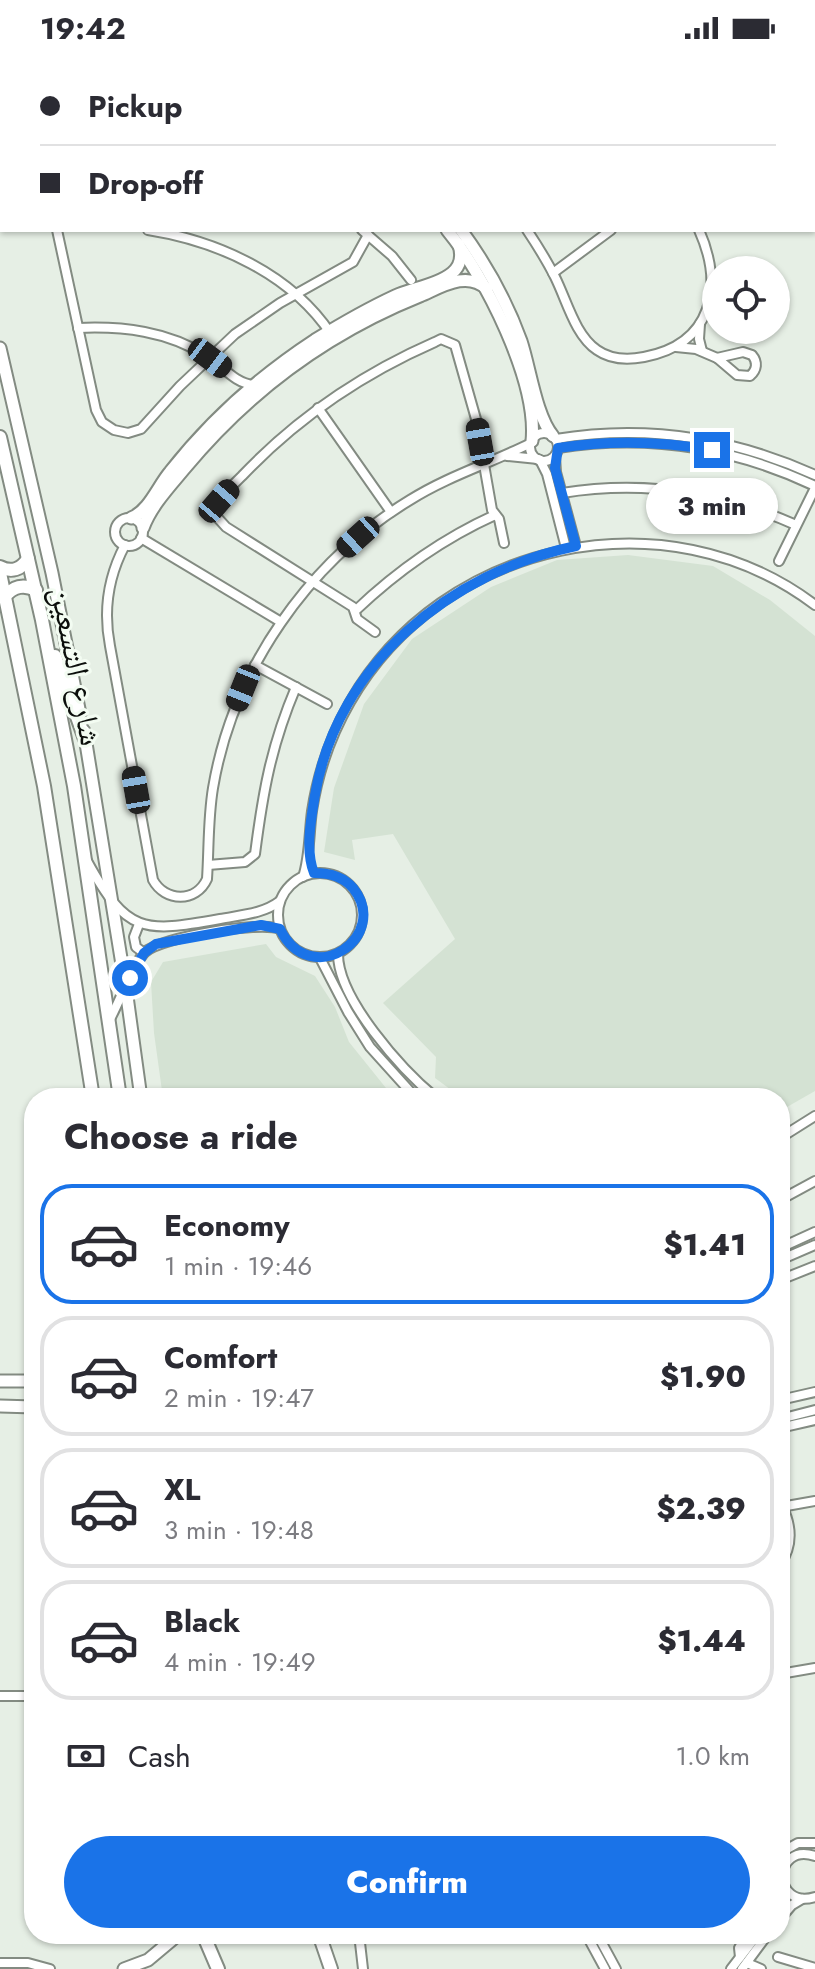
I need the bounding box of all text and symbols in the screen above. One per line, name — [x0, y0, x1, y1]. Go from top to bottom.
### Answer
text: 19:42 — [40, 7, 126, 50]
text: Pickup — [88, 85, 183, 128]
text: Drop-off — [88, 162, 203, 205]
map controls — [702, 256, 790, 344]
button: locate — [702, 256, 790, 344]
car — [184, 334, 236, 382]
car — [464, 416, 496, 468]
route end — [694, 432, 730, 468]
car — [194, 475, 244, 527]
callout: 3 min — [646, 478, 778, 534]
text: 3 min — [678, 487, 746, 525]
car — [332, 512, 384, 562]
street label: شارع التسعين — [39, 583, 115, 749]
car — [223, 661, 263, 715]
car — [120, 764, 152, 816]
route start — [112, 960, 148, 996]
text: Choose a ride — [64, 1110, 298, 1162]
text: Economy — [164, 1204, 290, 1247]
icon: car — [68, 1208, 140, 1280]
text: $1.41 — [664, 1223, 746, 1266]
text: 1 min · 19:46 — [164, 1247, 312, 1285]
text: Comfort — [164, 1336, 277, 1379]
icon: car — [68, 1340, 140, 1412]
text: $1.90 — [660, 1355, 746, 1398]
text: 2 min · 19:47 — [164, 1379, 314, 1417]
text: XL — [164, 1468, 200, 1511]
icon: car — [68, 1472, 140, 1544]
text: $2.39 — [656, 1487, 746, 1530]
text: 3 min · 19:48 — [164, 1511, 314, 1549]
text: Black — [164, 1600, 240, 1643]
icon: car — [68, 1604, 140, 1676]
text: $1.44 — [657, 1619, 746, 1662]
text: 4 min · 19:49 — [164, 1643, 316, 1681]
icon: cash — [64, 1734, 108, 1778]
text: Cash — [128, 1735, 191, 1778]
text: 1.0 km — [675, 1737, 750, 1775]
button: Confirm — [64, 1836, 750, 1928]

